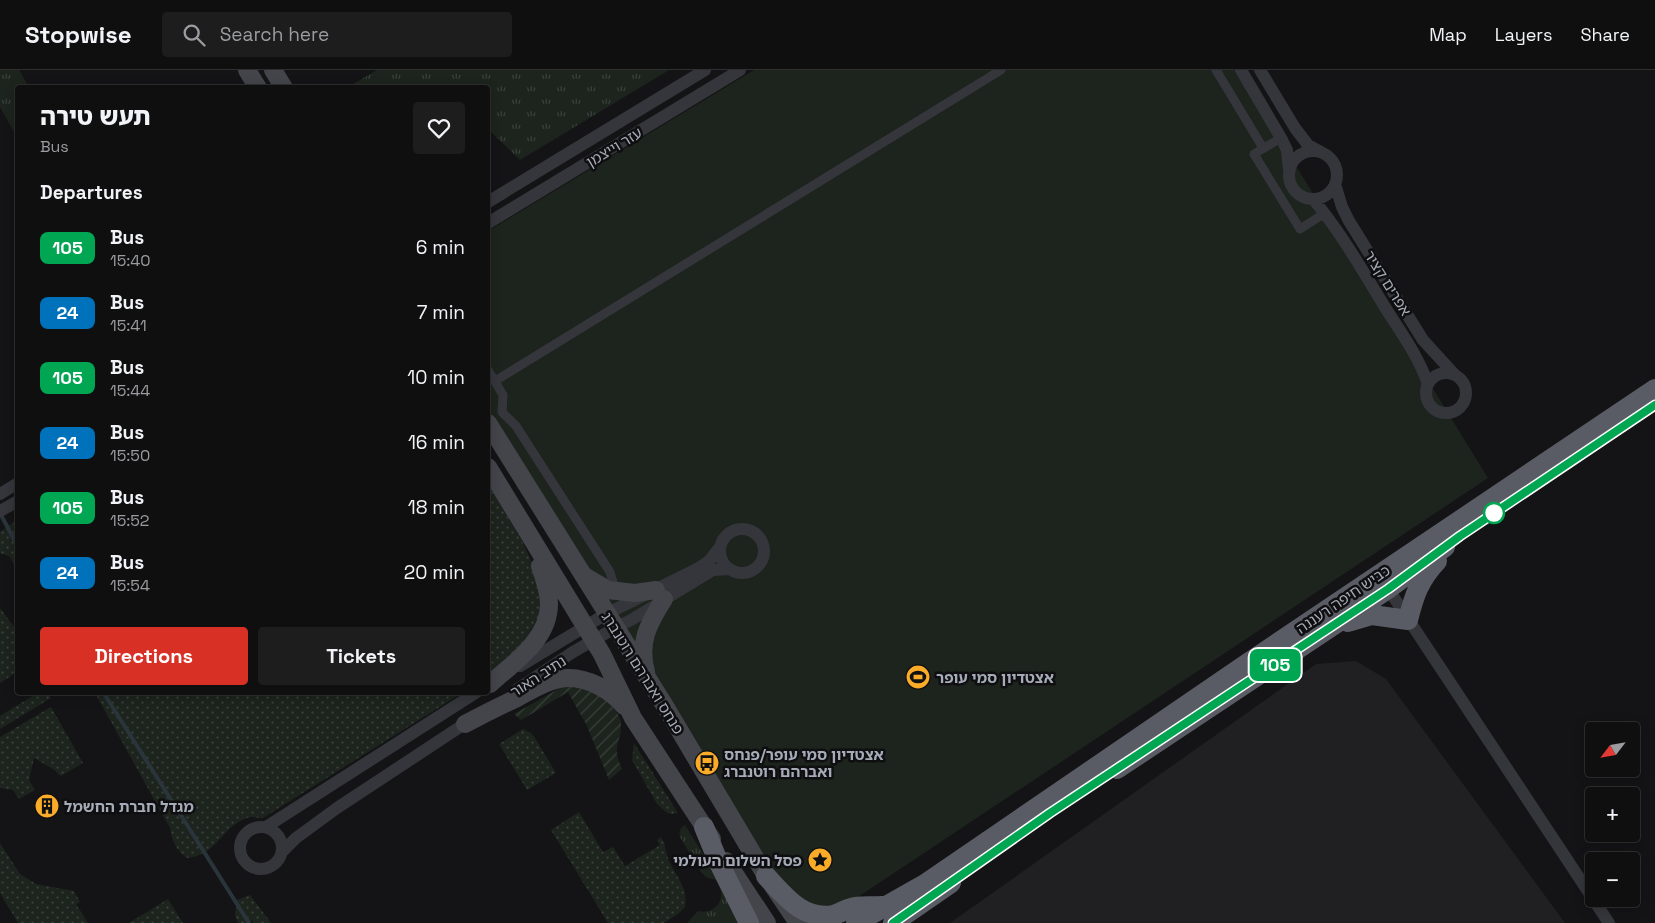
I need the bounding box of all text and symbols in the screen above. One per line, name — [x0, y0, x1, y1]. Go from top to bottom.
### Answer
search box — [162, 12, 512, 57]
text: Stopwise — [25, 19, 132, 50]
icon: search — [180, 21, 208, 49]
text: Search here — [220, 22, 329, 47]
text: Map — [1429, 23, 1467, 46]
text: Layers — [1495, 23, 1552, 46]
text: Share — [1580, 23, 1630, 46]
text: תעש טירה — [40, 101, 151, 132]
button: heart — [413, 102, 465, 154]
street label: עזר וייצמן — [582, 123, 646, 171]
text: Bus — [40, 136, 69, 157]
text: Departures — [40, 180, 143, 205]
text: Bus — [110, 225, 144, 250]
text: 6 min — [416, 235, 465, 260]
text: 105 — [52, 236, 83, 259]
street label: אפרים קציר — [1360, 247, 1416, 319]
text: 15:40 — [110, 250, 151, 271]
text: Bus — [110, 290, 144, 315]
text: 7 min — [417, 300, 465, 325]
text: 24 — [57, 301, 78, 324]
text: 15:41 — [110, 315, 147, 336]
text: Bus — [110, 355, 144, 380]
text: 10 min — [407, 365, 465, 390]
text: 105 — [52, 366, 83, 389]
text: 15:44 — [110, 380, 150, 401]
text: Bus — [110, 420, 144, 445]
text: 16 min — [408, 430, 465, 455]
text: 24 — [57, 431, 78, 454]
text: 15:50 — [110, 445, 150, 466]
text: Bus — [110, 485, 144, 510]
text: 18 min — [408, 495, 465, 520]
text: 105 — [52, 496, 83, 519]
unlabelled marker — [1483, 502, 1505, 524]
text: 15:52 — [110, 510, 149, 531]
text: Bus — [110, 550, 144, 575]
text: 20 min — [404, 560, 465, 585]
street label: כביש חיפה רעננה — [1292, 560, 1394, 637]
text: 24 — [57, 561, 78, 584]
text: 15:54 — [110, 575, 150, 596]
street label: פנחס ואברהם רוטנברג — [598, 608, 688, 738]
button: Directions — [40, 627, 248, 685]
button: Tickets — [258, 627, 465, 685]
line badge: 105 — [1246, 649, 1304, 681]
street label: נתיב האור — [507, 651, 569, 701]
text: 105 — [1260, 653, 1290, 676]
sports icon: אצטדיון סמי עופר — [905, 664, 931, 690]
place label: אצטדיון סמי עופר — [936, 668, 1054, 687]
north arrow — [1585, 722, 1640, 778]
map controls — [1585, 722, 1640, 907]
place label: אצטדיון סמי עופר/פנחס ואברהם רוטנברג — [724, 745, 884, 781]
bus stop icon: אצטדיון סמי עופר/פנחס ואברהם רוטנברג — [694, 750, 720, 776]
button: + — [1585, 787, 1640, 842]
building icon: מגדל חברת החשמל — [34, 793, 60, 819]
place label: מגדל חברת החשמל — [64, 797, 194, 816]
place icon: פסל השלום העולמי — [807, 847, 833, 873]
place label: פסל השלום העולמי — [673, 851, 802, 870]
button: − — [1585, 852, 1640, 907]

